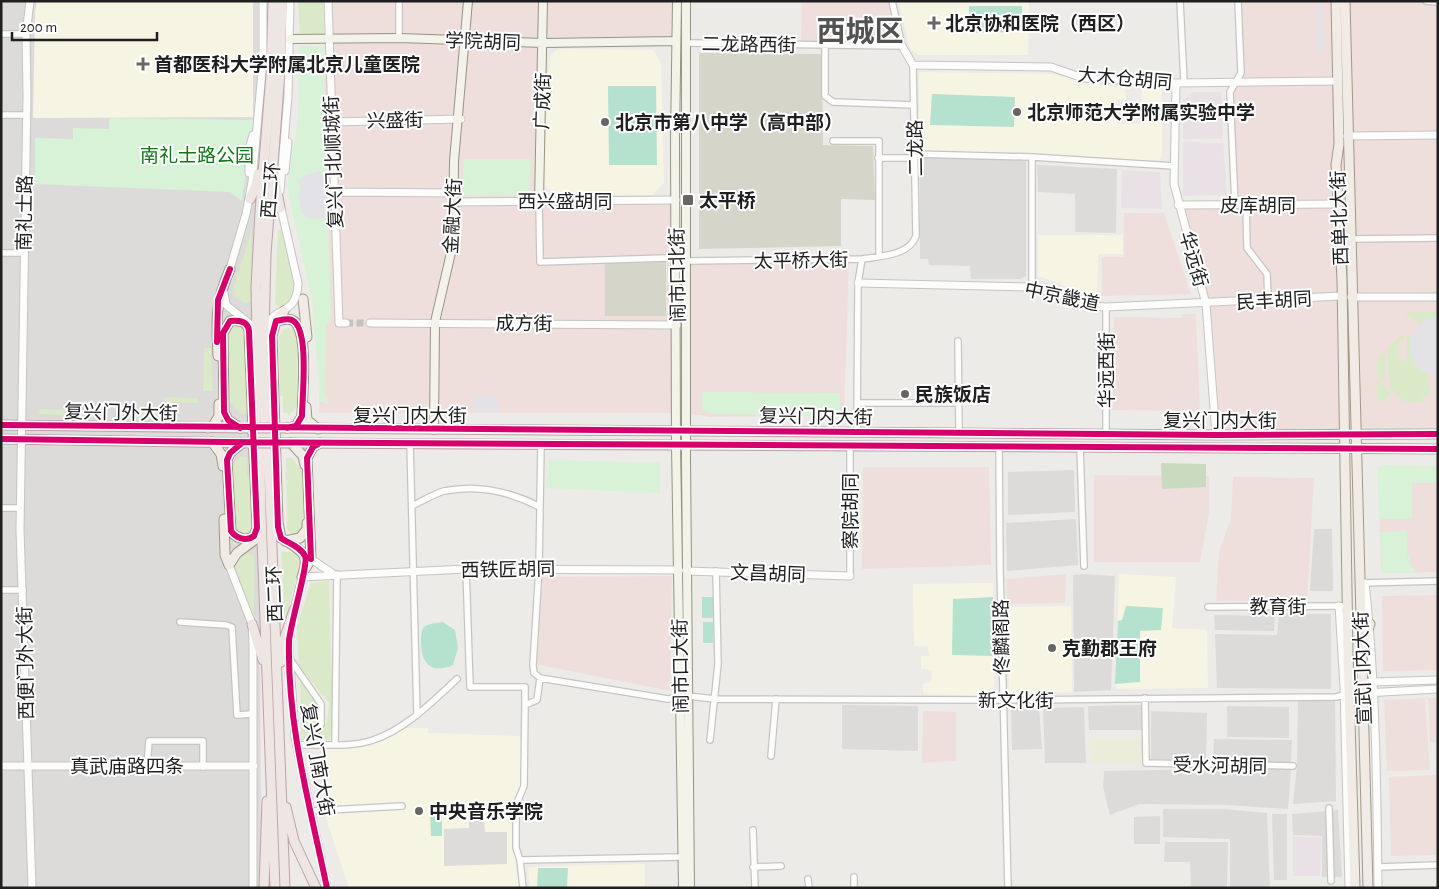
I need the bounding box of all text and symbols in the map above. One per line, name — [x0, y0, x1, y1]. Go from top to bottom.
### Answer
scale bar — [12, 10, 158, 42]
place label: 北京协和医院（西区） — [945, 13, 1135, 34]
district label: 西城区 — [816, 16, 904, 47]
marker: 北京协和医院（西区） — [927, 16, 941, 30]
text: 200 m — [20, 20, 57, 35]
street label: 学院胡同 — [445, 30, 521, 53]
street label: 二龙路西街 — [701, 34, 797, 56]
place label: 首都医科大学附属北京儿童医院 — [154, 54, 420, 75]
marker: 首都医科大学附属北京儿童医院 — [136, 57, 150, 71]
street label: 大木仓胡同 — [1077, 65, 1173, 93]
street label: 广成街 — [531, 72, 554, 130]
street label: 复兴门北顺城街 — [322, 95, 346, 229]
place label: 北京师范大学附属实验中学 — [1027, 102, 1255, 123]
marker: 北京师范大学附属实验中学 — [1011, 106, 1023, 118]
street label: 兴盛街 — [366, 110, 424, 131]
place label: 北京市第八中学（高中部） — [615, 112, 843, 133]
marker: 北京市第八中学（高中部） — [599, 116, 611, 128]
street label: 二龙路 — [906, 119, 926, 177]
park label: 南礼士路公园 — [140, 145, 254, 166]
street label: 西二环 — [260, 161, 283, 219]
street label: 西单北大街 — [1328, 170, 1352, 266]
street label: 南礼士路 — [13, 175, 36, 251]
street label: 金融大街 — [440, 178, 465, 255]
street label: 西兴盛胡同 — [517, 191, 613, 212]
place label: 太平桥 — [699, 191, 756, 211]
marker: 太平桥 — [681, 193, 695, 207]
street label: 皮库胡同 — [1220, 196, 1296, 216]
street label: 闹市口北街 — [666, 227, 689, 323]
street label: 华远街 — [1176, 229, 1211, 289]
street label: 太平桥大街 — [753, 250, 849, 272]
street label: 中京畿道 — [1023, 278, 1101, 315]
street label: 民丰胡同 — [1236, 289, 1313, 313]
street label: 成方街 — [495, 313, 553, 334]
street label: 华远西街 — [1097, 332, 1117, 408]
place label: 民族饭店 — [915, 384, 991, 405]
marker: 民族饭店 — [899, 388, 911, 400]
street label: 复兴门外大街 — [64, 402, 178, 424]
street label: 复兴门内大街 — [353, 405, 467, 426]
street label: 复兴门内大街 — [759, 405, 873, 428]
street label: 复兴门内大街 — [1163, 410, 1277, 431]
street label: 察院胡同 — [841, 473, 861, 549]
street label: 西铁匠胡同 — [460, 559, 556, 581]
street label: 文昌胡同 — [730, 563, 806, 585]
street label: 西二环 — [265, 565, 286, 623]
street label: 教育街 — [1249, 596, 1307, 617]
street label: 佟麟阁路 — [990, 599, 1013, 675]
street label: 西便门外大街 — [14, 606, 37, 720]
street label: 宣武门内大街 — [1350, 611, 1375, 725]
street label: 闹市口大街 — [669, 618, 692, 714]
place label: 克勤郡王府 — [1062, 638, 1157, 659]
marker: 克勤郡王府 — [1046, 642, 1058, 654]
street label: 新文化街 — [978, 690, 1054, 711]
street label: 复兴门南大街 — [297, 702, 337, 818]
street label: 受水河胡同 — [1172, 754, 1268, 777]
street label: 真武庙路四条 — [70, 757, 184, 777]
place label: 中央音乐学院 — [429, 801, 543, 822]
marker: 中央音乐学院 — [413, 805, 425, 817]

